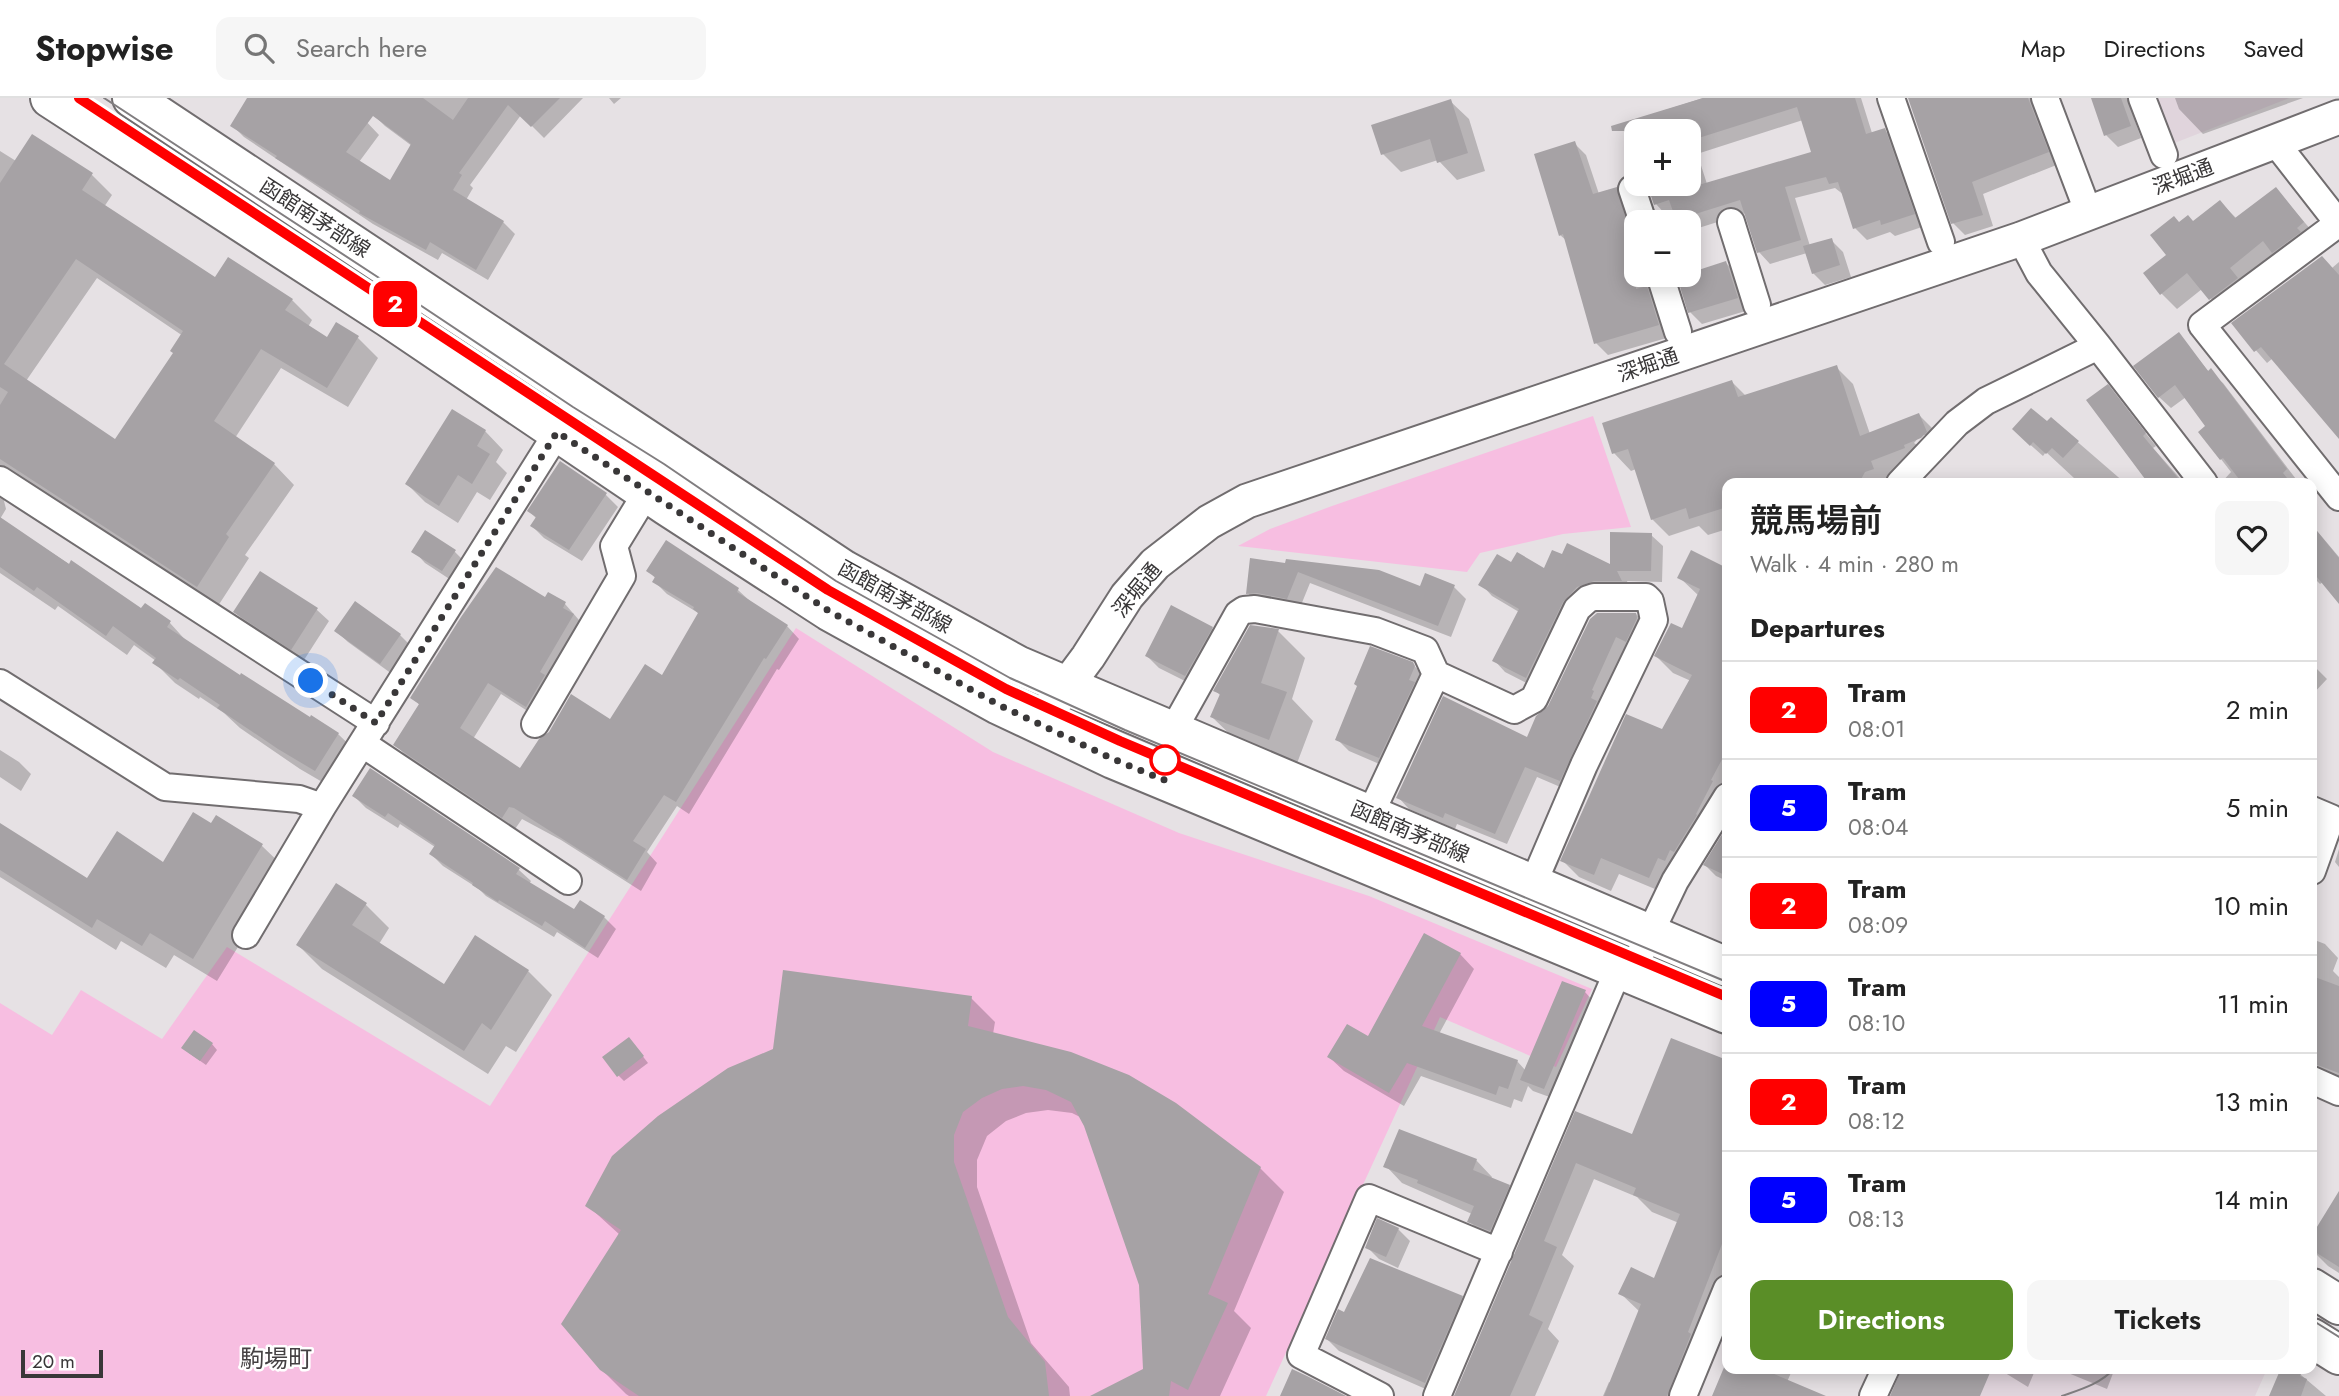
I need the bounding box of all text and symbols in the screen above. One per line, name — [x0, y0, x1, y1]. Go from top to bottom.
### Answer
search box — [216, 17, 706, 80]
text: Stopwise — [35, 25, 174, 72]
icon: search — [240, 29, 278, 67]
text: Search here — [296, 29, 427, 67]
text: Map — [2021, 31, 2066, 66]
text: Directions — [2104, 31, 2205, 66]
text: Saved — [2243, 31, 2304, 66]
map controls — [1624, 119, 1701, 287]
button: + — [1624, 119, 1701, 196]
street label: 深堀通 — [2148, 152, 2218, 202]
street label: 函館南茅部線 — [254, 171, 376, 265]
button: − — [1624, 210, 1701, 287]
line badge: 2 — [372, 281, 418, 327]
text: 2 — [387, 286, 403, 321]
street label: 深堀通 — [1613, 341, 1683, 389]
text: 競馬場前 — [1750, 497, 1882, 544]
button: heart — [2215, 501, 2289, 575]
text: Walk · 4 min · 280 m — [1750, 547, 1959, 581]
street label: 函館南茅部線 — [833, 553, 957, 641]
street label: 深堀通 — [1106, 556, 1168, 624]
text: Departures — [1750, 609, 1885, 647]
your location — [293, 663, 328, 698]
text: Tram — [1848, 674, 1907, 712]
text: 2 min — [2226, 691, 2289, 729]
text: 2 — [1781, 692, 1796, 727]
text: 08:01 — [1848, 712, 1905, 746]
unlabelled marker — [1150, 745, 1180, 775]
text: Tram — [1848, 772, 1907, 810]
text: 5 min — [2226, 789, 2289, 827]
text: 5 — [1781, 790, 1796, 825]
street label: 函館南茅部線 — [1346, 794, 1474, 870]
text: 08:04 — [1848, 810, 1908, 844]
text: Tram — [1848, 870, 1907, 908]
text: 10 min — [2213, 887, 2289, 925]
text: 2 — [1781, 888, 1796, 923]
text: 08:09 — [1848, 908, 1908, 942]
text: Tram — [1848, 968, 1907, 1006]
text: 11 min — [2217, 985, 2289, 1023]
text: 5 — [1781, 986, 1796, 1021]
text: 08:10 — [1848, 1006, 1905, 1040]
text: Tram — [1848, 1066, 1907, 1104]
text: 13 min — [2215, 1083, 2289, 1121]
text: 2 — [1781, 1084, 1796, 1119]
text: 08:12 — [1848, 1104, 1905, 1138]
text: Tram — [1848, 1164, 1907, 1202]
text: 14 min — [2214, 1181, 2289, 1219]
text: 5 — [1781, 1182, 1796, 1217]
text: 08:13 — [1848, 1202, 1904, 1236]
button: Directions — [1750, 1280, 2013, 1360]
button: Tickets — [2027, 1280, 2289, 1360]
district label: 駒場町 — [240, 1341, 312, 1376]
scale bar — [21, 1347, 103, 1379]
text: 20 m — [32, 1348, 75, 1375]

